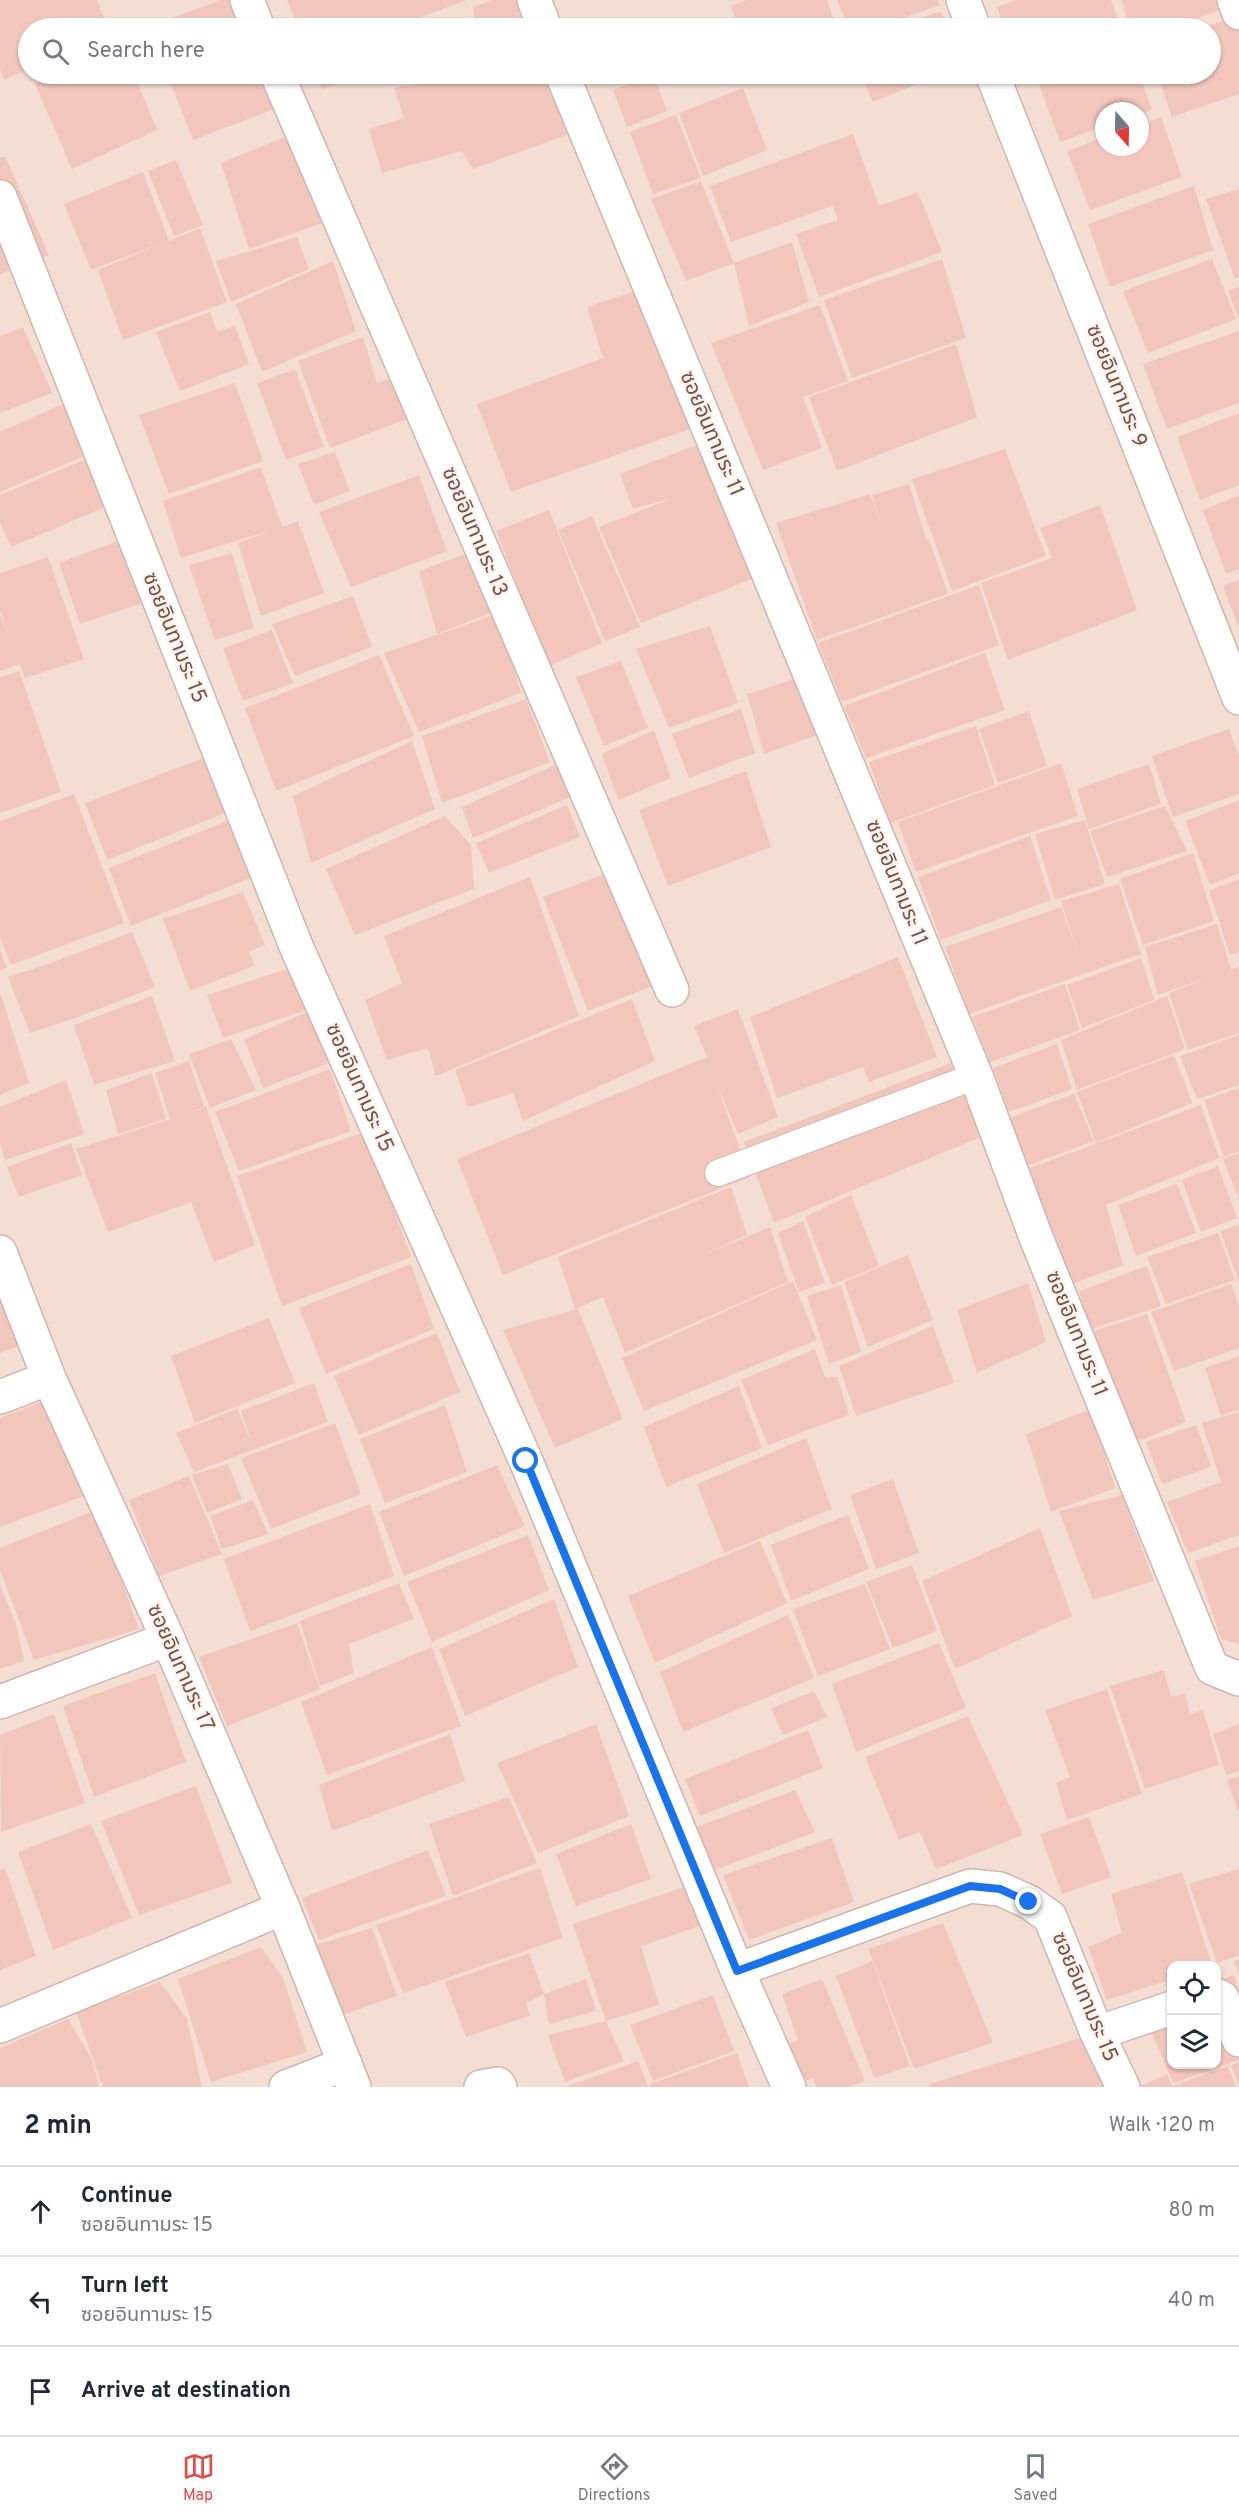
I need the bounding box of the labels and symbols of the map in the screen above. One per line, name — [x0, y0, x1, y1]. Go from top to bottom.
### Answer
north arrow — [1095, 102, 1149, 156]
street label: ซอยอินทามระ 9 — [1079, 321, 1153, 451]
street label: ซอยอินทามระ 11 — [673, 367, 749, 501]
street label: ซอยอินทามระ 13 — [435, 463, 513, 601]
street label: ซอยอินทามระ 15 — [136, 569, 212, 707]
street label: ซอยอินทามระ 11 — [859, 816, 933, 950]
street label: ซอยอินทามระ 15 — [319, 1019, 399, 1157]
street label: ซอยอินทามระ 11 — [1039, 1267, 1113, 1401]
route start — [512, 1447, 538, 1473]
street label: ซอยอินทามระ 17 — [140, 1600, 220, 1736]
route end — [1015, 1888, 1041, 1914]
street label: ซอยอินทามระ 15 — [1045, 1928, 1123, 2066]

